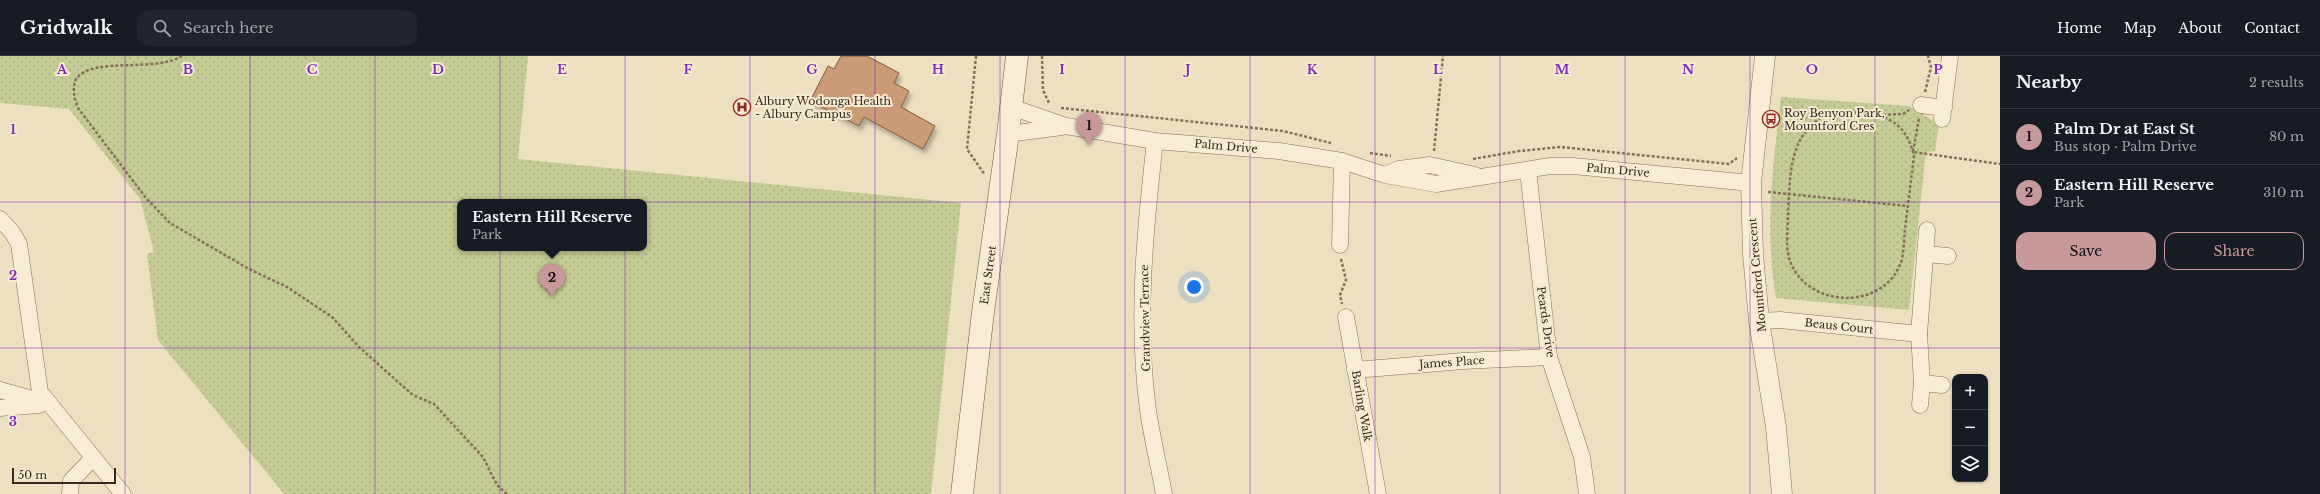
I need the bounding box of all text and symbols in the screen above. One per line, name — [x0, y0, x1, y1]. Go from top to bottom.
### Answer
search box — [137, 10, 417, 46]
text: Gridwalk — [20, 16, 113, 39]
icon: search — [151, 17, 173, 39]
text: Search here — [183, 18, 274, 37]
text: Home — [2057, 19, 2102, 37]
text: Map — [2124, 19, 2156, 37]
text: About — [2178, 19, 2222, 37]
text: Contact — [2244, 19, 2300, 37]
text: A — [56, 61, 68, 78]
text: B — [183, 61, 193, 78]
text: C — [307, 61, 318, 78]
text: D — [432, 61, 444, 78]
text: E — [557, 61, 567, 78]
text: F — [684, 61, 693, 78]
text: G — [806, 61, 818, 78]
text: H — [932, 61, 944, 78]
text: I — [1059, 61, 1065, 78]
text: J — [1182, 61, 1191, 78]
text: K — [1307, 61, 1318, 78]
text: L — [1433, 61, 1443, 78]
text: M — [1555, 61, 1570, 78]
text: N — [1682, 61, 1694, 78]
text: O — [1806, 61, 1818, 78]
text: P — [1933, 61, 1943, 78]
text: Nearby — [2016, 72, 2082, 93]
text: 2 results — [2249, 74, 2304, 91]
place label: Albury Wodonga Health - Albury Campus — [754, 94, 892, 121]
hospital icon: Albury Wodonga Health - Albury Campus — [732, 97, 752, 117]
place label: Roy Benyon Park, Mountford Cres — [1784, 106, 1885, 133]
bus stop icon: Roy Benyon Park, Mountford Cres — [1761, 109, 1781, 129]
pin: 1 — [1076, 112, 1102, 145]
text: Palm Dr at East St — [2054, 119, 2195, 138]
text: 1 — [10, 121, 16, 138]
text: 1 — [2026, 128, 2032, 145]
text: 80 m — [2269, 128, 2304, 145]
street label: Palm Drive — [1194, 136, 1258, 156]
text: Bus stop · Palm Drive — [2054, 138, 2197, 155]
street label: Palm Drive — [1586, 160, 1650, 180]
text: Eastern Hill Reserve — [2054, 175, 2214, 194]
text: 2 — [2025, 184, 2033, 201]
text: 310 m — [2263, 184, 2304, 201]
text: Park — [2054, 194, 2084, 211]
popup — [457, 199, 647, 251]
text: Eastern Hill Reserve — [472, 207, 632, 226]
street label: Mountford Crescent — [1745, 217, 1769, 333]
text: Park — [472, 226, 502, 243]
button: Save — [2016, 232, 2156, 270]
button: Share — [2164, 232, 2304, 270]
street label: East Street — [977, 244, 999, 305]
pin: 2 — [539, 264, 565, 297]
street label: Grandview Terrace — [1137, 264, 1153, 372]
text: 2 — [9, 267, 17, 284]
your location — [1184, 277, 1204, 297]
street label: Peards Drive — [1534, 285, 1558, 359]
street label: Beaus Court — [1804, 315, 1875, 337]
street label: James Place — [1417, 353, 1485, 371]
street label: Barling Walk — [1349, 369, 1375, 443]
map controls — [1952, 374, 1988, 482]
button: + — [1952, 374, 1988, 410]
button: − — [1952, 410, 1988, 446]
text: 3 — [9, 413, 17, 430]
button: layers — [1952, 446, 1988, 482]
scale bar — [12, 466, 116, 485]
text: 50 m — [18, 468, 47, 482]

